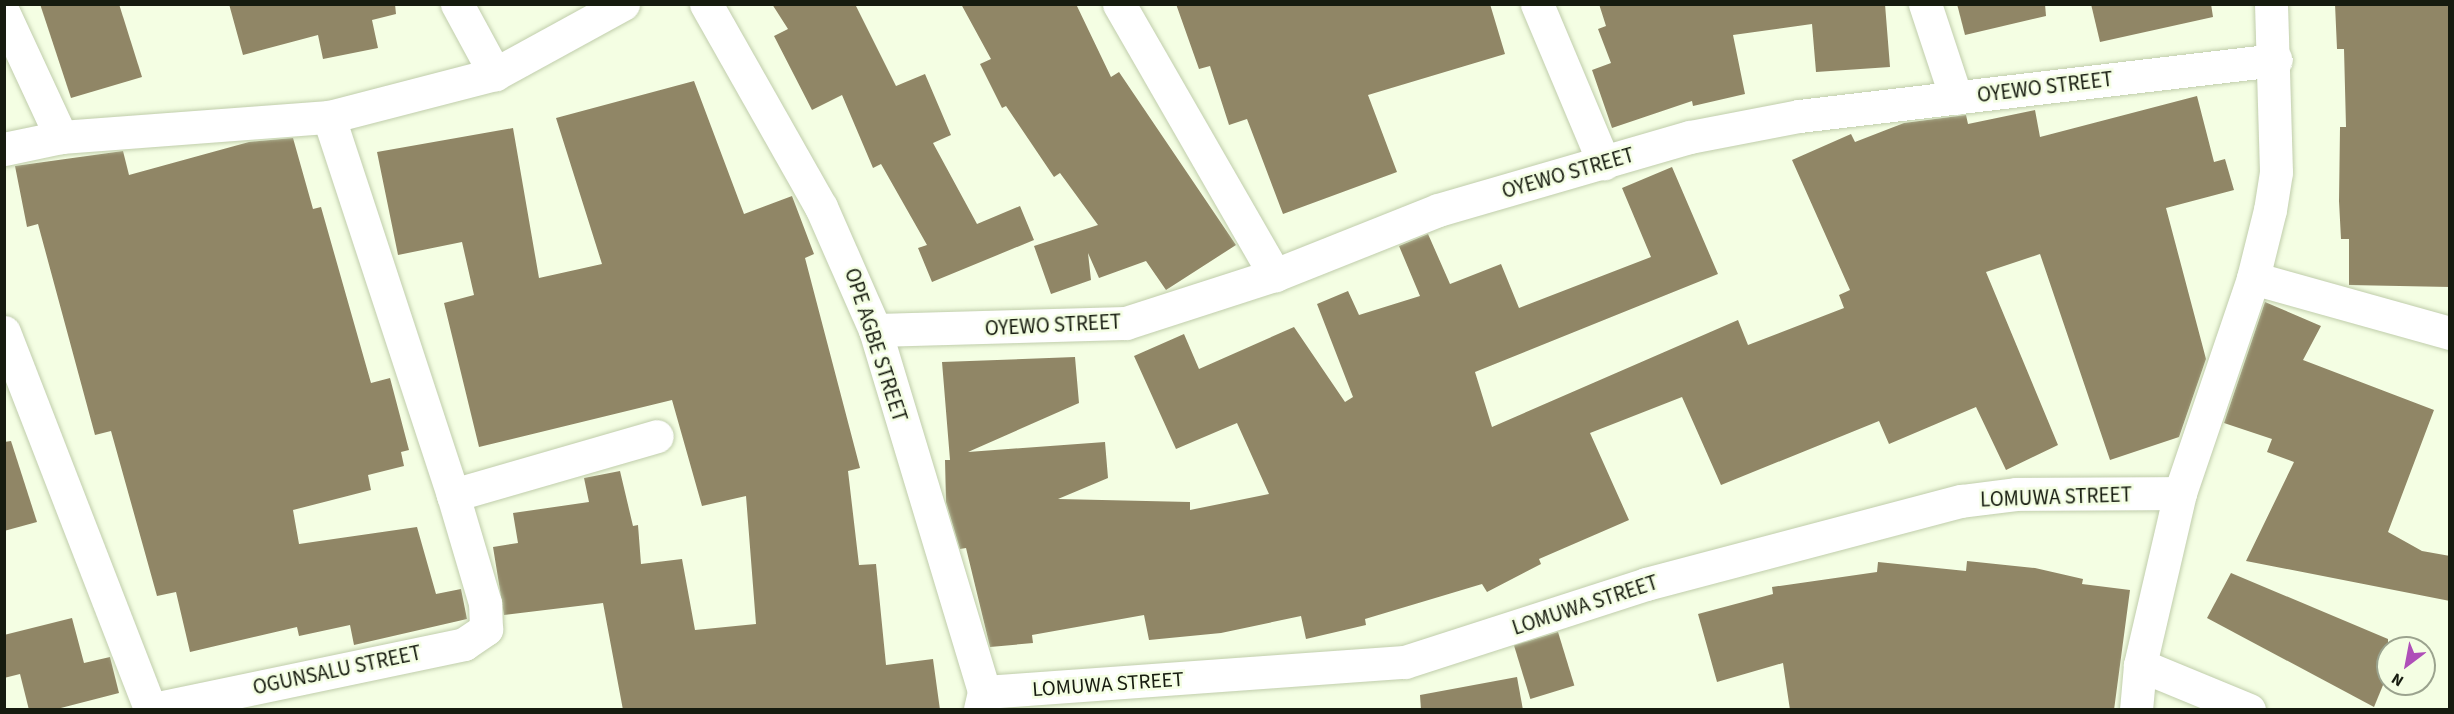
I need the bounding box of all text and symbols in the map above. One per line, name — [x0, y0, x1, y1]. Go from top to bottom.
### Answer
street label: OYEWO STREET — [1976, 66, 2114, 108]
street label: OYEWO STREET — [1499, 142, 1637, 204]
street label: OPE AGBE STREET — [839, 265, 913, 425]
street label: OYEWO STREET — [984, 309, 1122, 341]
street label: LOMUWA STREET — [1980, 482, 2132, 512]
street label: LOMUWA STREET — [1509, 570, 1661, 640]
north arrow — [2376, 636, 2436, 696]
street label: OGUNSALU STREET — [251, 640, 423, 700]
street label: LOMUWA STREET — [1031, 666, 1185, 702]
text: N — [2387, 667, 2408, 692]

